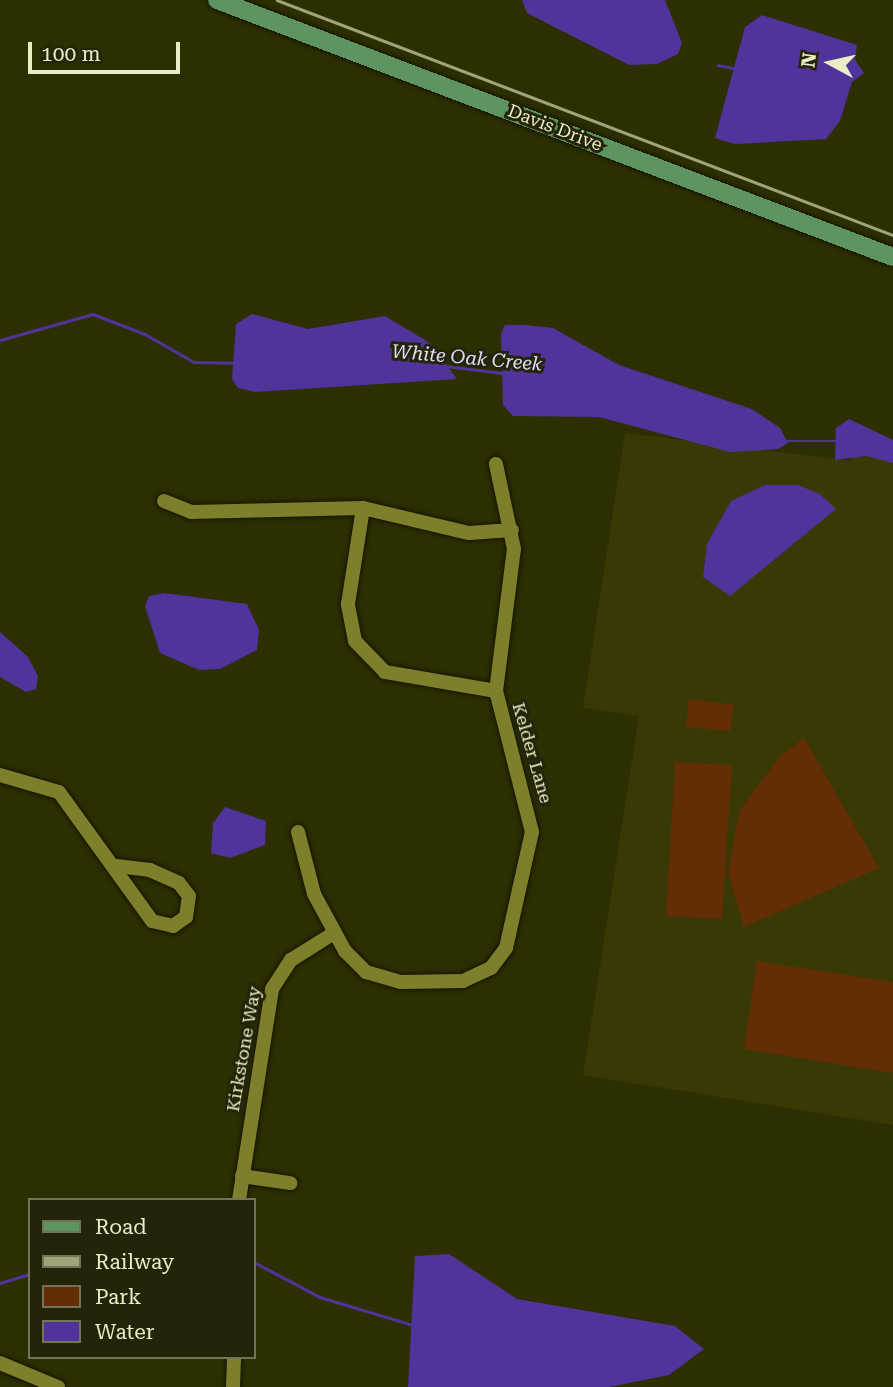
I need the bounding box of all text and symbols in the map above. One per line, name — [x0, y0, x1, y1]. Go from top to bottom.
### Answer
scale bar — [32, 28, 184, 72]
north arrow — [795, 28, 865, 98]
text: 100 m — [41, 42, 101, 66]
text: N — [796, 51, 821, 69]
street label: Davis Drive — [505, 100, 605, 156]
water label: White Oak Creek — [391, 340, 543, 376]
street label: Kelder Lane — [507, 700, 557, 806]
street label: Kirkstone Way — [222, 985, 266, 1113]
legend — [28, 1198, 256, 1359]
text: Road — [95, 1215, 147, 1239]
text: Railway — [95, 1250, 174, 1274]
text: Park — [95, 1285, 141, 1309]
text: Water — [95, 1320, 154, 1344]

